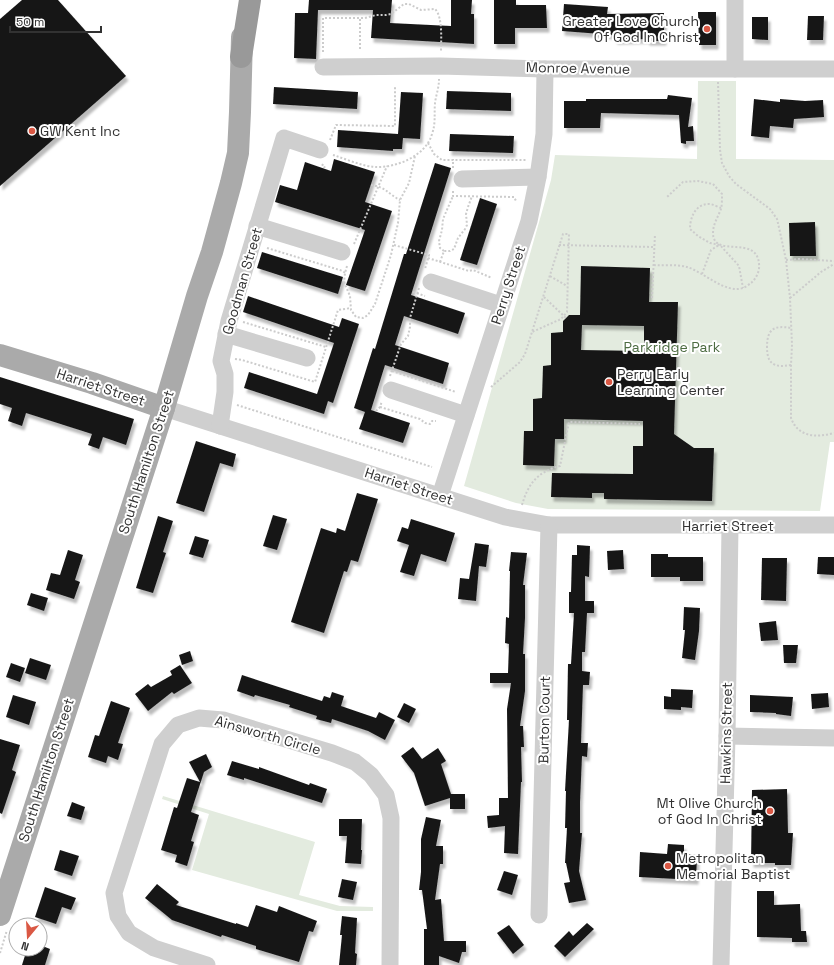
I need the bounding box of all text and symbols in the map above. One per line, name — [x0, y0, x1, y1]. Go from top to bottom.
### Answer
scale bar — [10, 8, 101, 34]
place label: Greater Love Church Of God In Christ — [562, 12, 699, 46]
text: 50 m — [16, 14, 44, 30]
marker: Greater Love Church Of God In Christ — [702, 24, 712, 34]
street label: Monroe Avenue — [526, 58, 630, 78]
place label: GW Kent Inc — [40, 122, 120, 140]
marker: GW Kent Inc — [27, 126, 37, 136]
street label: Goodman Street — [218, 225, 266, 337]
street label: Perry Street — [487, 243, 529, 327]
park label: Parkridge Park — [624, 338, 721, 356]
street label: Harriet Street — [54, 364, 148, 410]
place label: Perry Early Learning Center — [617, 365, 725, 399]
marker: Perry Early Learning Center — [604, 377, 614, 387]
street label: South Hamilton Street — [114, 388, 178, 536]
street label: Harriet Street — [362, 463, 456, 509]
street label: Harriet Street — [682, 517, 774, 535]
street label: Burton Court — [534, 676, 554, 764]
street label: Hawkins Street — [716, 682, 736, 784]
street label: South Hamilton Street — [14, 696, 78, 844]
street label: Ainsworth Circle — [213, 711, 323, 759]
place label: Mt Olive Church of God In Christ — [656, 794, 762, 828]
marker: Mt Olive Church of God In Christ — [765, 806, 775, 816]
place label: Metropolitan Memorial Baptist — [676, 849, 790, 883]
marker: Metropolitan Memorial Baptist — [663, 861, 673, 871]
north arrow — [8, 917, 48, 957]
text: N — [19, 939, 31, 954]

